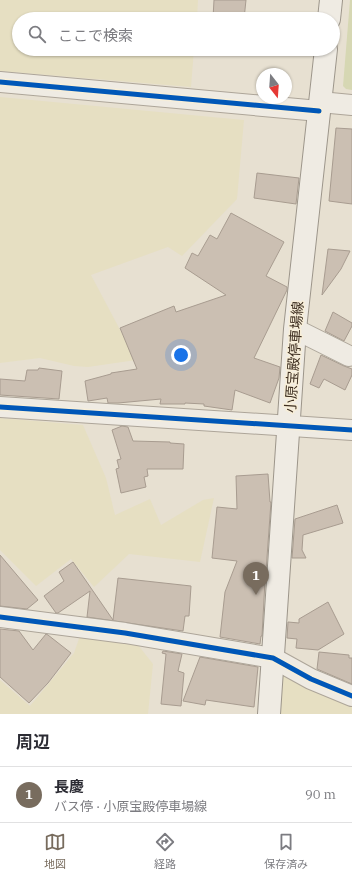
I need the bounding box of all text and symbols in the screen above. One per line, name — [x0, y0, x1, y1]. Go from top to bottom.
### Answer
search box — [12, 12, 340, 56]
icon: search — [26, 23, 48, 45]
text: ここで検索 — [58, 26, 133, 45]
north arrow — [256, 68, 292, 104]
street label: 小原宝殿停車場線 — [281, 301, 307, 413]
your location — [171, 345, 191, 365]
pin: 1 — [243, 562, 269, 595]
text: 周辺 — [16, 731, 50, 753]
text: 長慶 — [54, 777, 84, 796]
text: 1 — [25, 786, 33, 803]
text: 90 m — [305, 786, 336, 803]
text: バス停 · 小原宝殿停車場線 — [54, 798, 207, 815]
tab: 地図 — [44, 831, 66, 871]
tab: 経路 — [154, 831, 176, 871]
tab: 保存済み — [264, 831, 308, 871]

